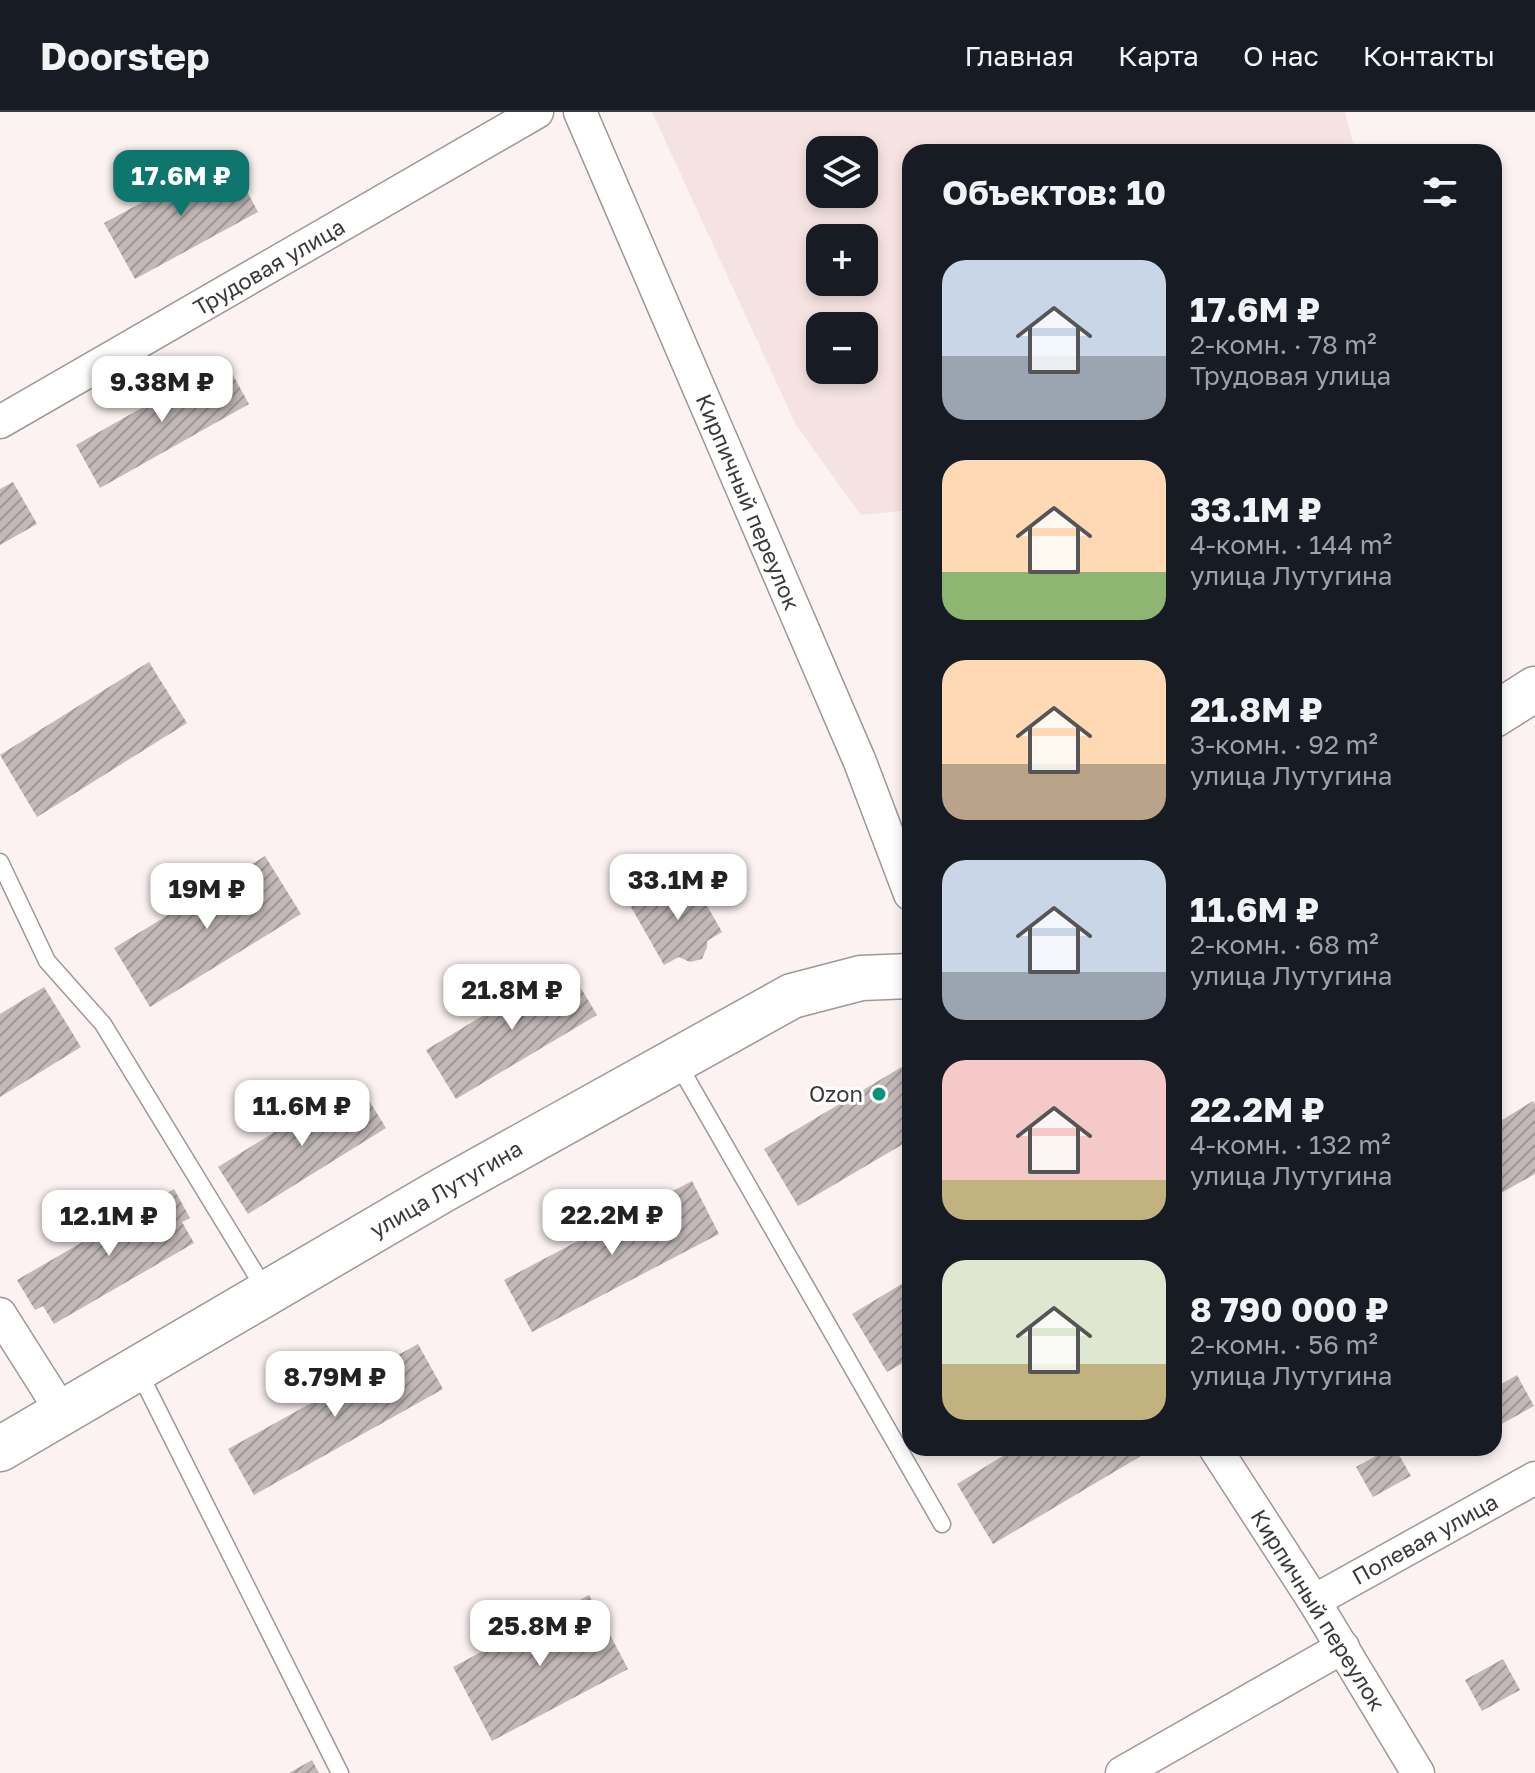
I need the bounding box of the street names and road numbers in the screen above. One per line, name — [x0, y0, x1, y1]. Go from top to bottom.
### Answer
street label: Трудовая улица — [188, 212, 349, 321]
street label: Кирпичный переулок — [691, 390, 806, 614]
street label: улица Лутугина — [365, 1134, 527, 1243]
street label: Полевая улица — [1347, 1487, 1502, 1590]
street label: Кирпичный переулок — [1246, 1504, 1392, 1716]

